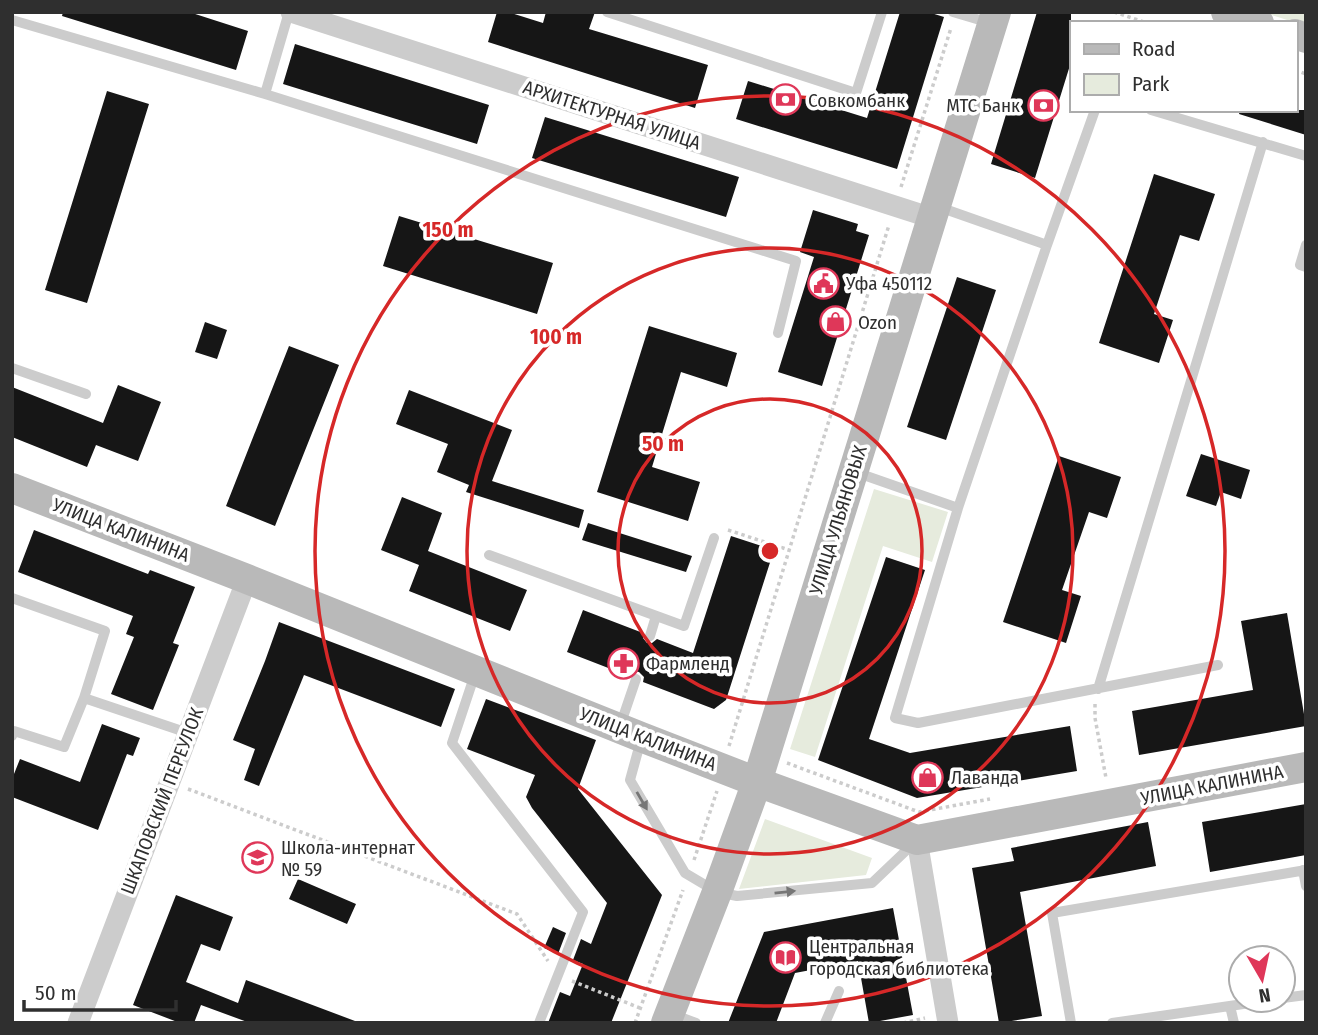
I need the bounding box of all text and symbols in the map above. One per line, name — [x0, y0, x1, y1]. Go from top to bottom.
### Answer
legend — [1070, 21, 1297, 112]
text: Road — [1132, 36, 1176, 62]
text: Park — [1132, 71, 1170, 97]
street label: АРХИТЕКТУРНАЯ УЛИЦА — [520, 75, 704, 155]
bank icon: Совкомбанк — [768, 83, 802, 117]
bank icon: МТС Банк — [1026, 88, 1060, 122]
place label: Совкомбанк — [808, 89, 905, 112]
place label: МТС Банк — [946, 94, 1020, 117]
text: 150 m — [422, 217, 474, 243]
public building icon: Уфа 450112 — [806, 266, 840, 300]
place label: Уфа 450112 — [845, 272, 932, 295]
shop icon: Ozon — [818, 305, 852, 339]
place label: Ozon — [858, 311, 897, 334]
text: 100 m — [530, 324, 582, 350]
text: 50 m — [642, 431, 684, 457]
street label: УЛИЦА УЛЬЯНОВЫХ — [804, 442, 872, 598]
street label: УЛИЦА КАЛИНИНА — [48, 493, 193, 567]
centre of rings — [758, 539, 782, 563]
pharmacy icon: Фармленд — [606, 646, 640, 680]
place label: Фармленд — [646, 652, 730, 675]
street label: УЛИЦА КАЛИНИНА — [575, 702, 720, 776]
street label: ШКАПОВСКИЙ ПЕРЕУЛОК — [116, 704, 208, 898]
shop icon: Лаванда — [911, 760, 945, 794]
street label: УЛИЦА КАЛИНИНА — [1138, 760, 1285, 810]
place label: Лаванда — [951, 766, 1019, 789]
one-way arrow — [636, 791, 648, 810]
place label: Школа-интернат № 59 — [281, 836, 415, 881]
school or university icon: Школа-интернат № 59 — [241, 841, 275, 875]
one-way arrow — [774, 887, 796, 898]
place label: Центральная городская библиотека — [809, 935, 989, 980]
library icon: Центральная городская библиотека — [769, 940, 803, 974]
north arrow — [1227, 944, 1297, 1014]
scale bar — [24, 968, 177, 1012]
text: 50 m — [35, 980, 77, 1006]
text: N — [1257, 983, 1272, 1008]

